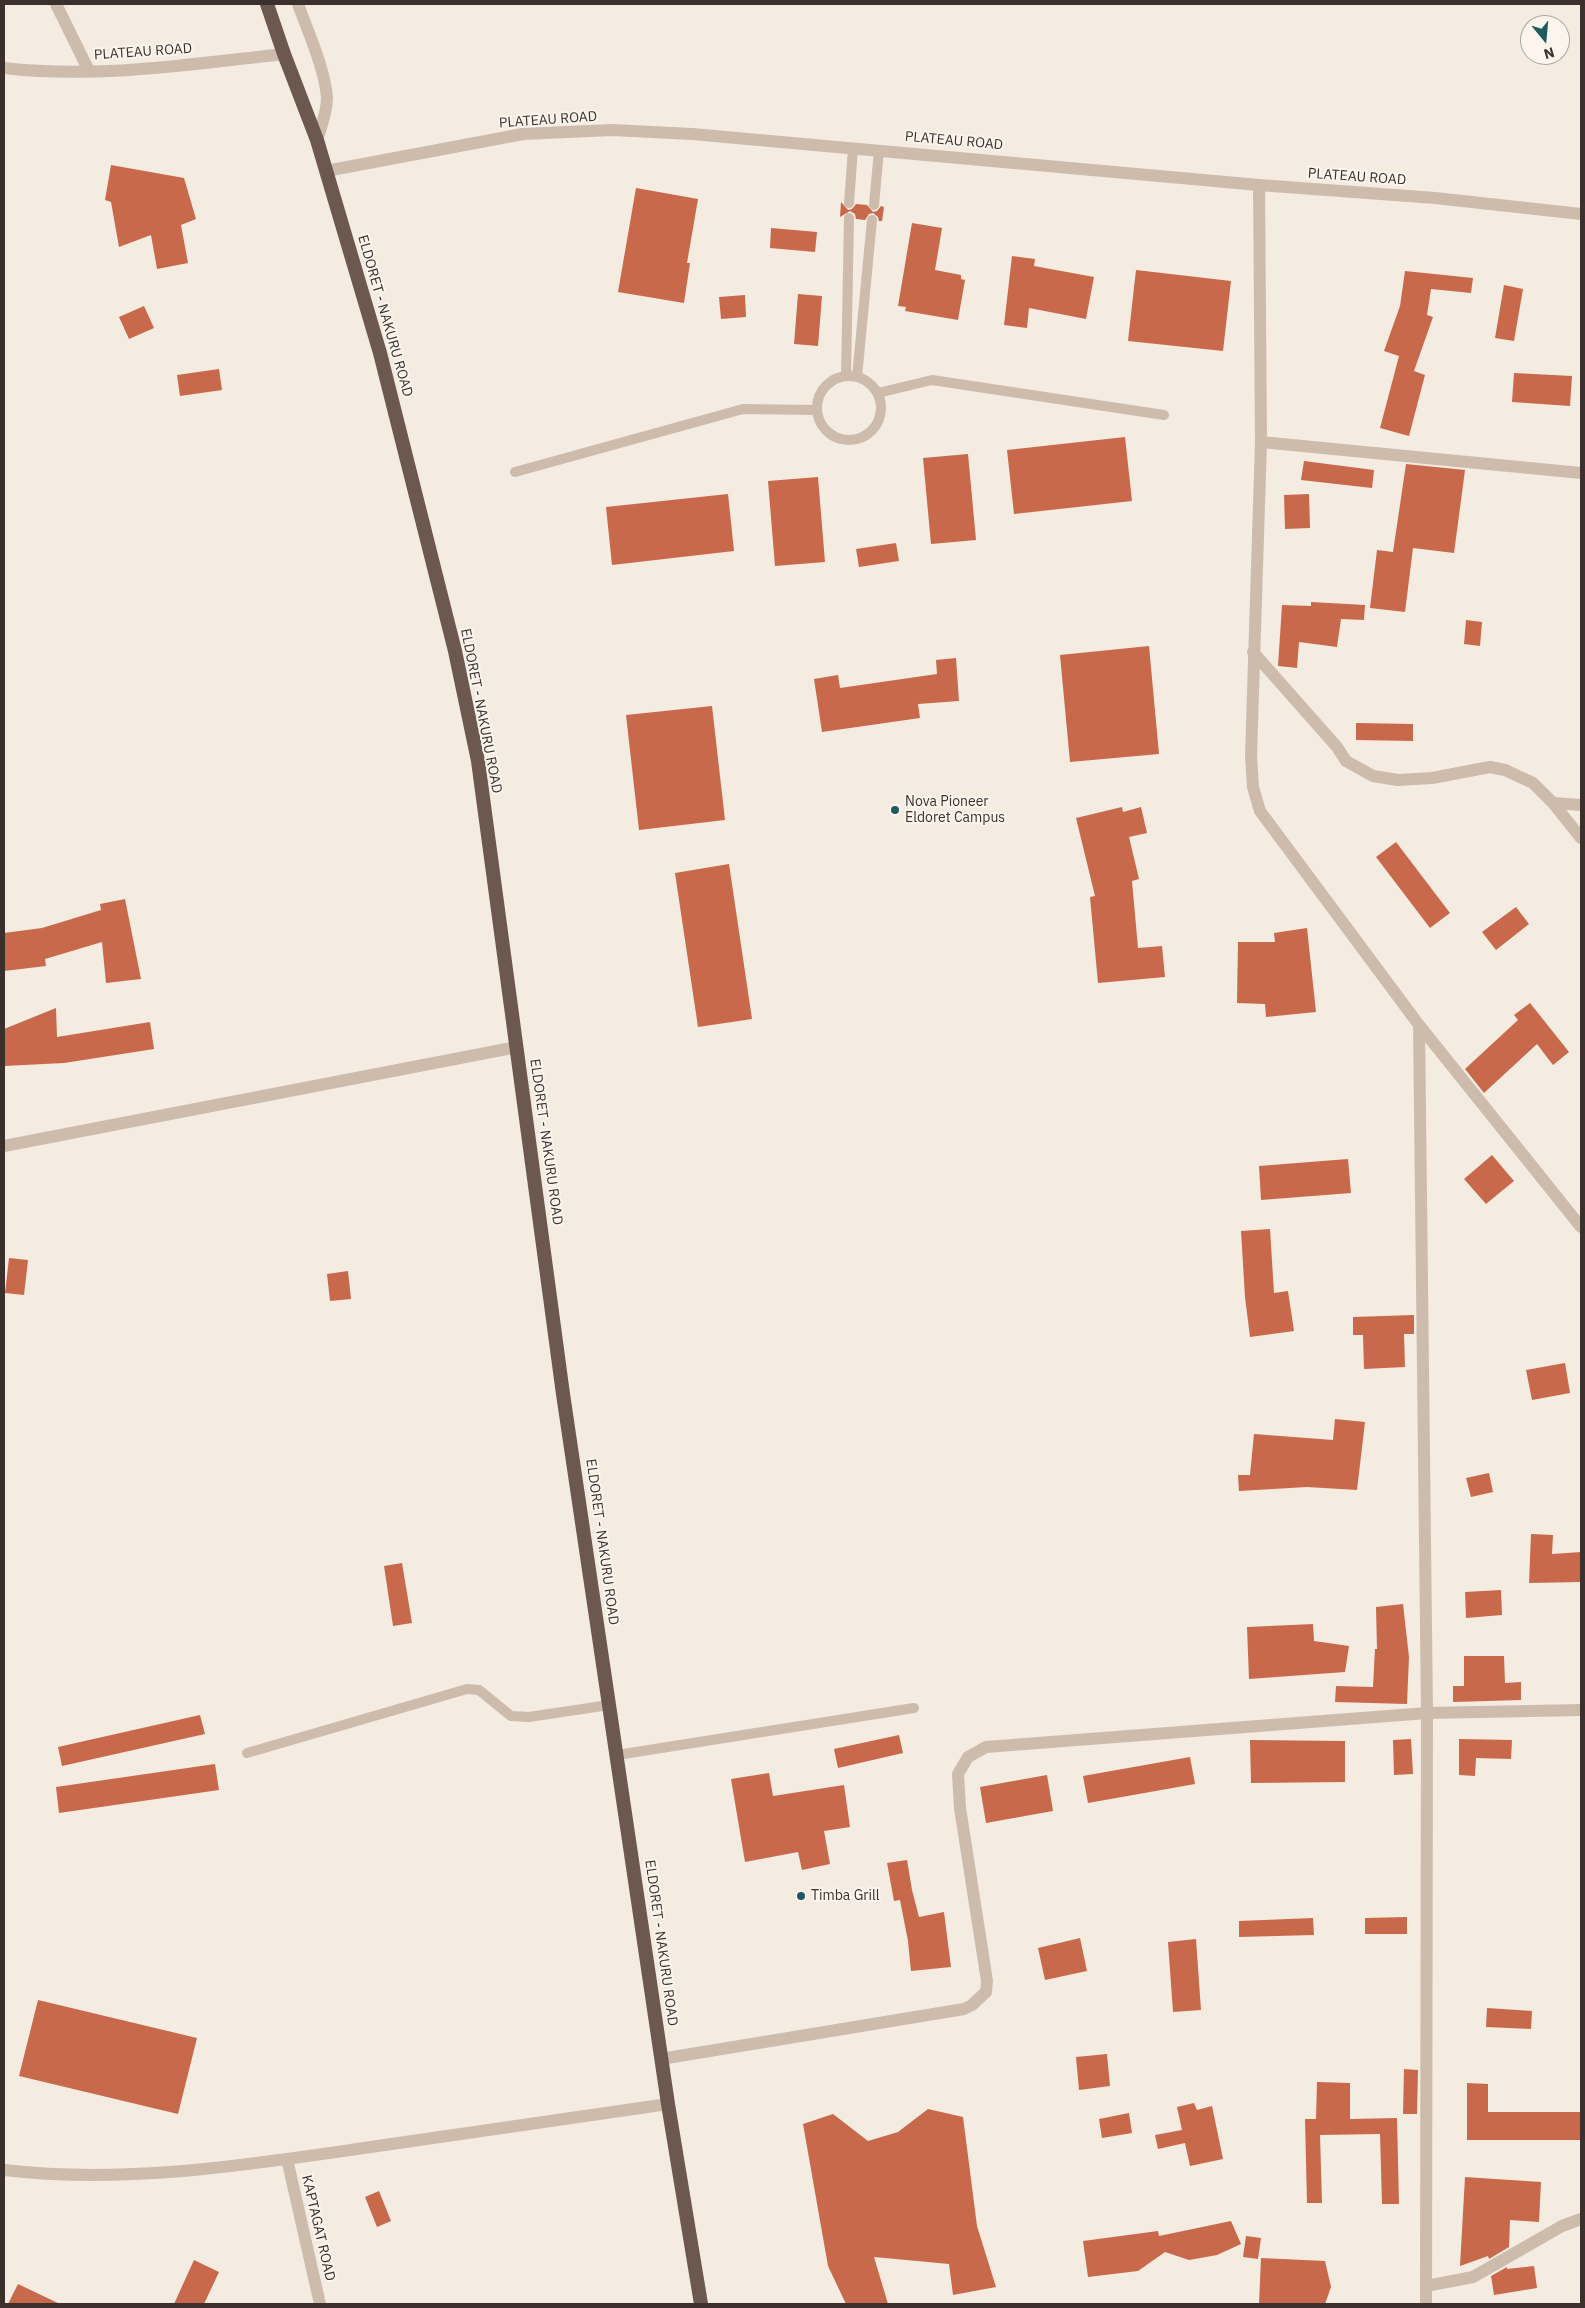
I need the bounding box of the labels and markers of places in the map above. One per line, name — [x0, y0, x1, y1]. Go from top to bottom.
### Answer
place label: Nova Pioneer Eldoret Campus — [905, 794, 1005, 826]
marker: Nova Pioneer Eldoret Campus — [889, 804, 901, 816]
place label: Timba Grill — [811, 1888, 880, 1904]
marker: Timba Grill — [795, 1890, 807, 1902]

